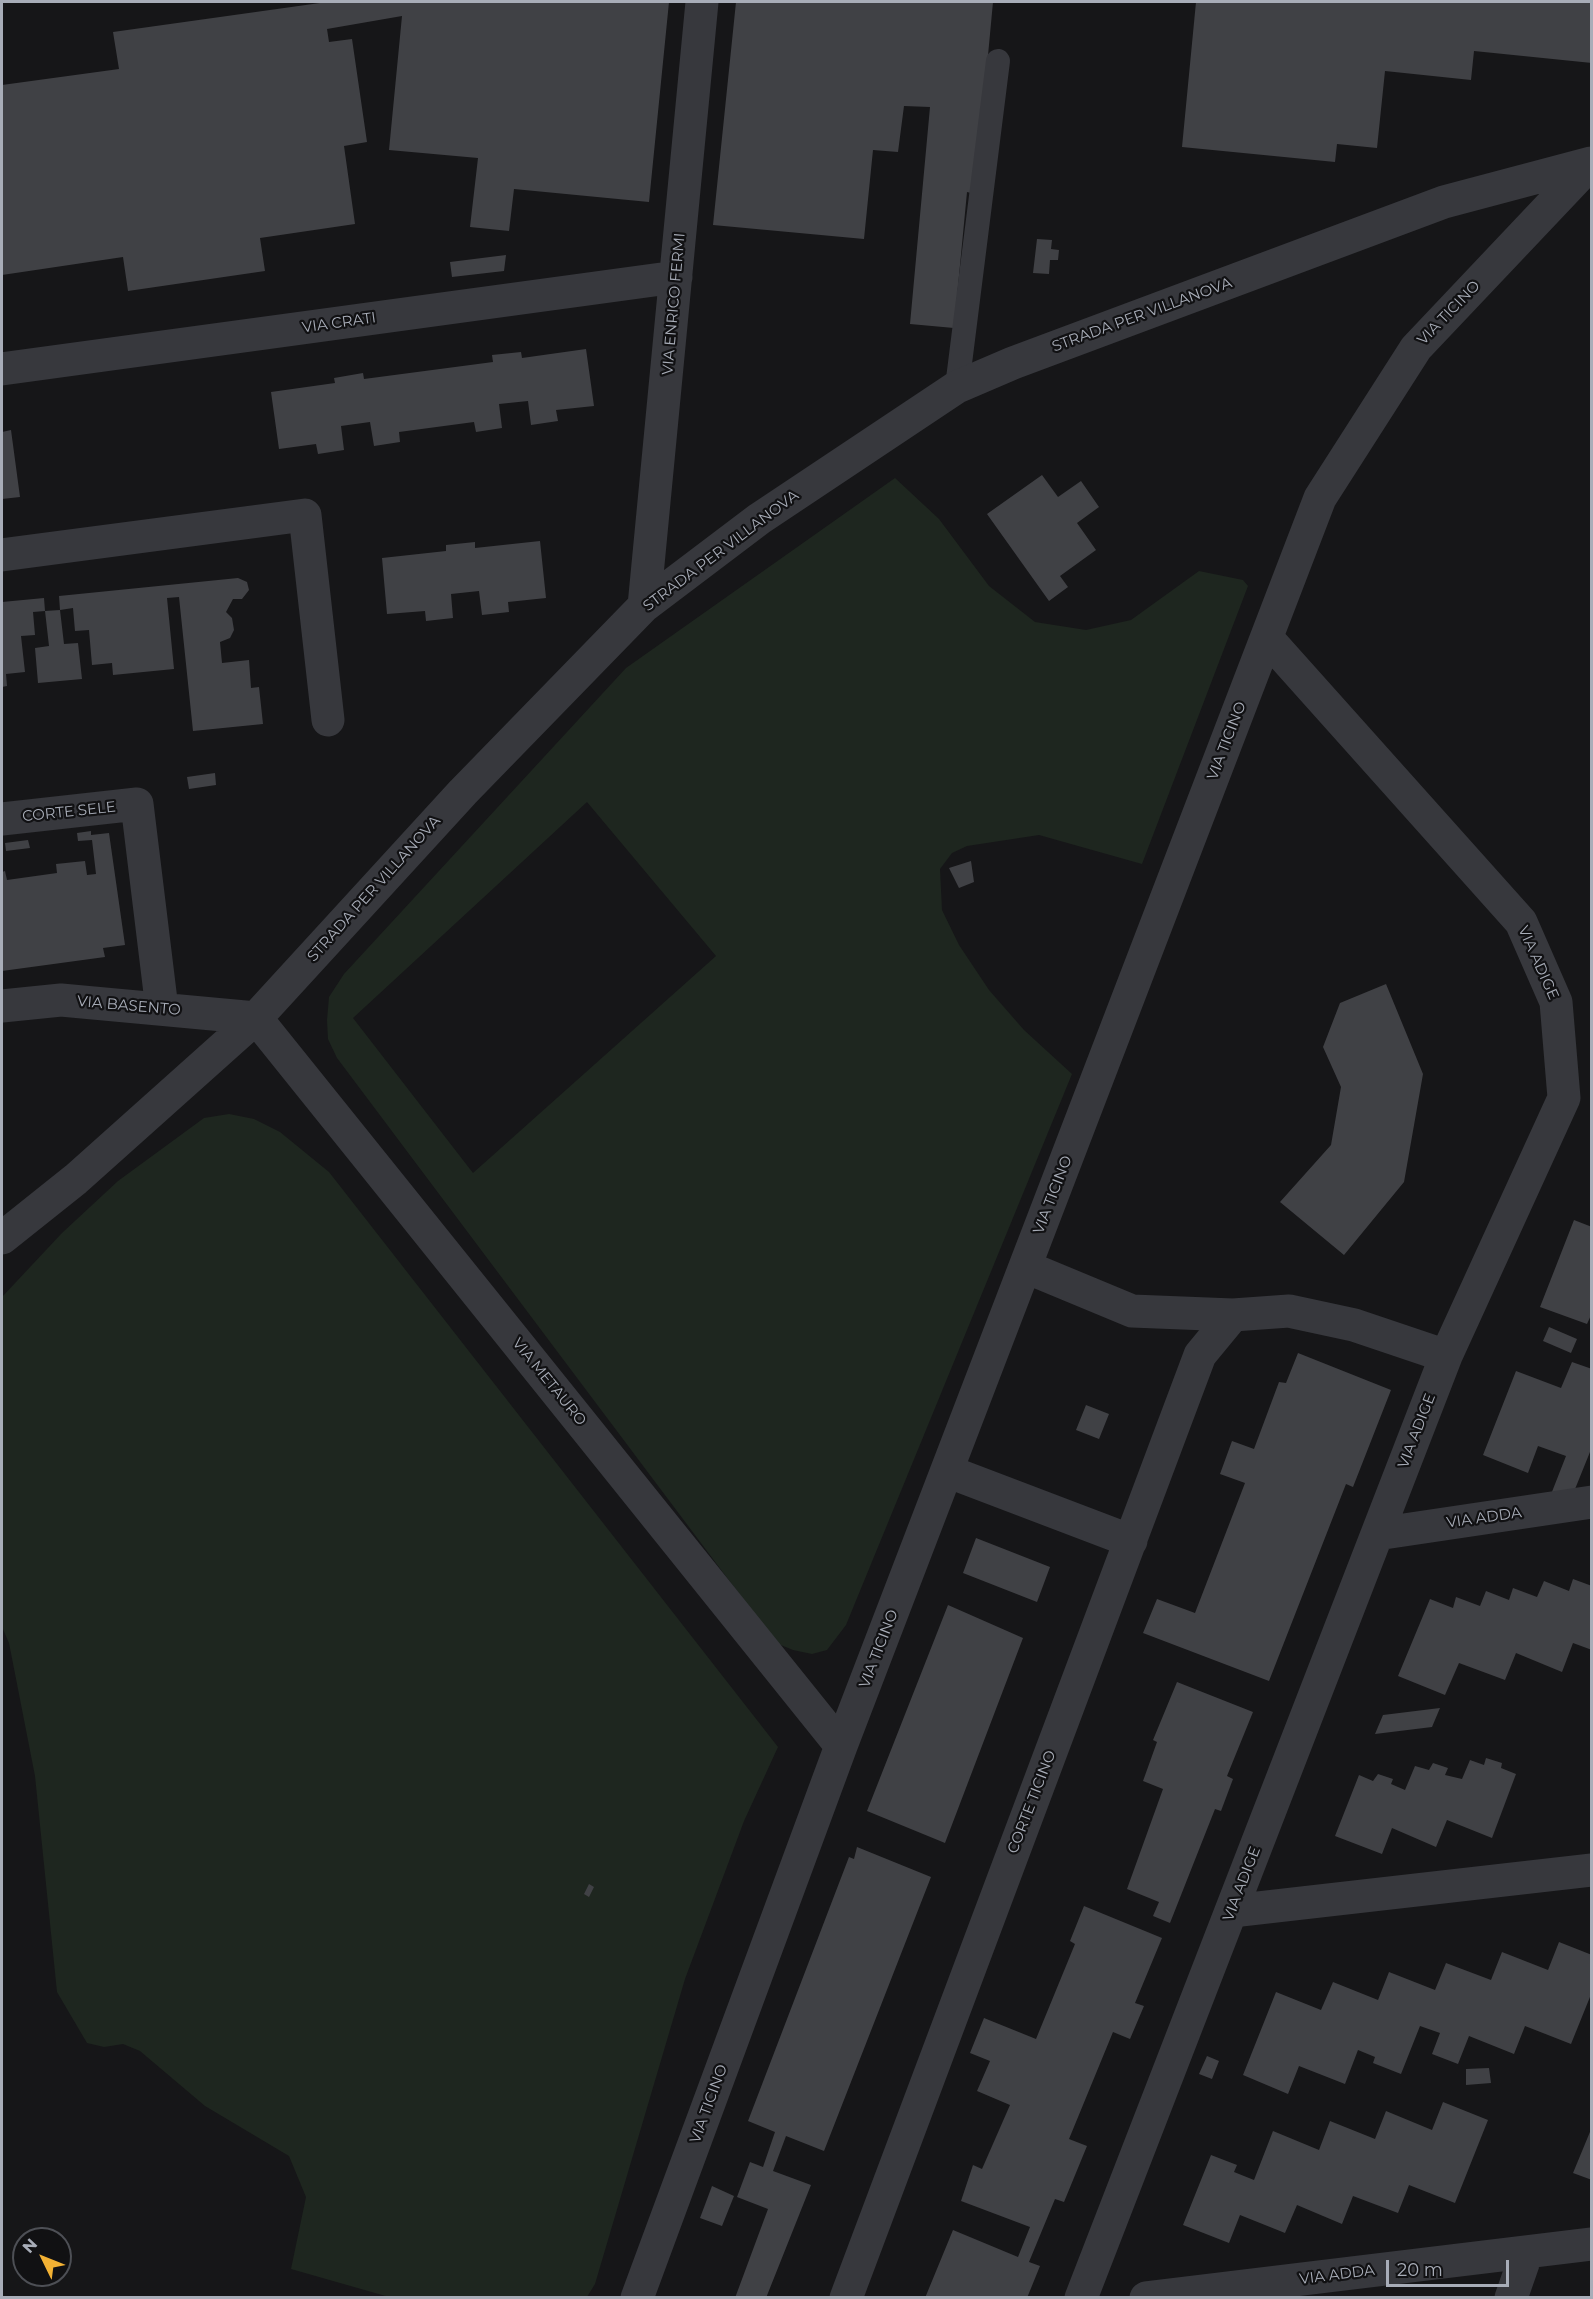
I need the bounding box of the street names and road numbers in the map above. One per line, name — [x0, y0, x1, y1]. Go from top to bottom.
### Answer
street label: VIA ENRICO FERMI — [659, 232, 689, 376]
street label: STRADA PER VILLANOVA — [1050, 274, 1234, 356]
street label: VIA TICINO — [1414, 277, 1484, 349]
street label: VIA CRATI — [301, 309, 377, 337]
street label: STRADA PER VILLANOVA — [640, 487, 802, 615]
street label: VIA TICINO — [1204, 699, 1250, 783]
street label: CORTE SELE — [21, 798, 117, 826]
street label: STRADA PER VILLANOVA — [304, 812, 444, 966]
street label: VIA ADIGE — [1514, 923, 1562, 1003]
street label: VIA BASENTO — [76, 993, 182, 1019]
street label: VIA TICINO — [1030, 1153, 1076, 1237]
street label: VIA METAURO — [508, 1334, 590, 1430]
street label: VIA ADIGE — [1394, 1391, 1440, 1471]
street label: VIA ADDA — [1445, 1504, 1523, 1532]
street label: VIA TICINO — [856, 1607, 902, 1691]
street label: CORTE TICINO — [1004, 1748, 1060, 1856]
street label: VIA ADIGE — [1219, 1844, 1265, 1924]
street label: VIA TICINO — [686, 2062, 732, 2146]
street label: VIA ADDA — [1298, 2261, 1376, 2289]

